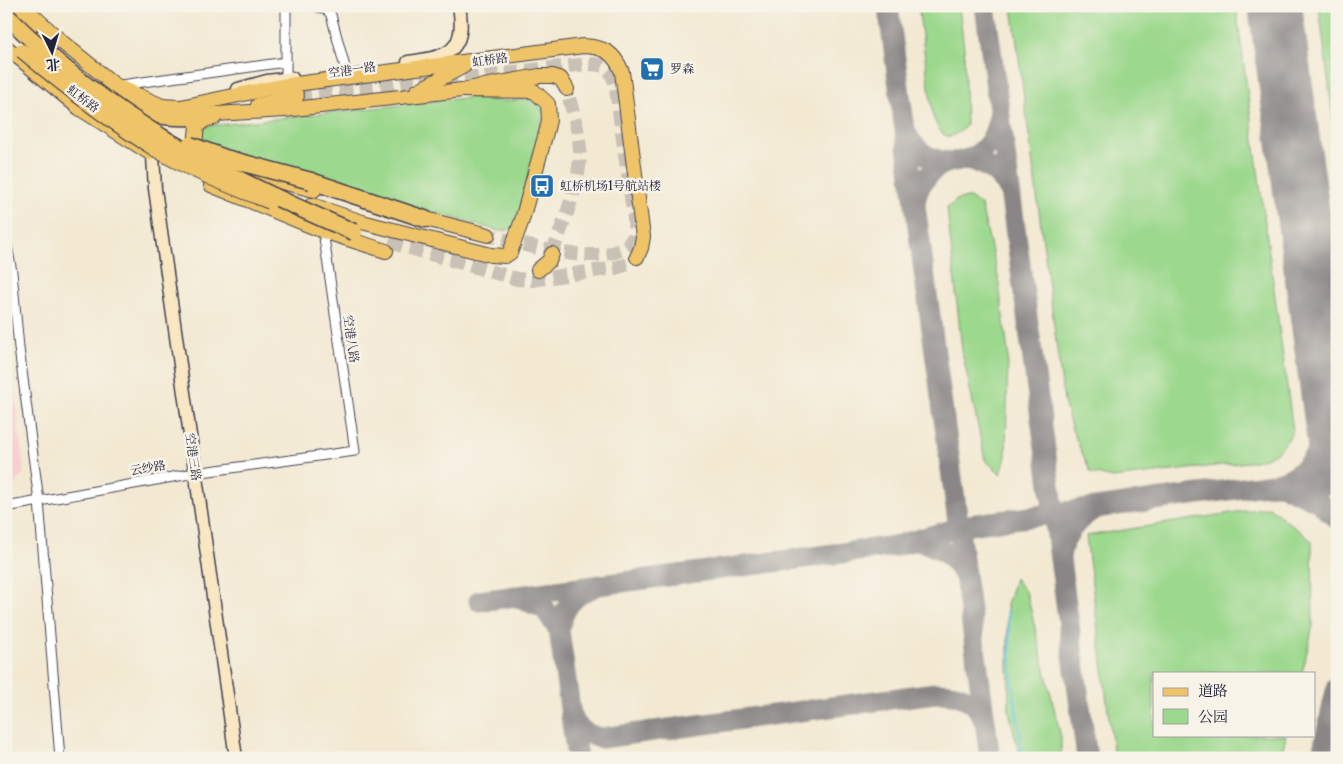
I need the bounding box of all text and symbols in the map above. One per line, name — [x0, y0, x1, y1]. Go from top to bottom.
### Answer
north arrow — [28, 28, 78, 78]
street label: 虹桥路 — [471, 50, 509, 69]
text: 北 — [45, 55, 61, 75]
supermarket icon: 罗森 — [639, 56, 665, 82]
street label: 空港一路 — [327, 59, 377, 80]
place label: 罗森 — [670, 61, 694, 76]
street label: 虹桥路 — [64, 82, 102, 115]
bus stop icon: 虹桥机场1号航站楼 — [529, 173, 555, 199]
place label: 虹桥机场1号航站楼 — [560, 178, 661, 193]
street label: 空港八路 — [341, 314, 362, 364]
street label: 空港三路 — [183, 432, 204, 482]
street label: 云纱路 — [129, 457, 167, 478]
legend — [1153, 672, 1316, 736]
text: 道路 — [1198, 681, 1228, 700]
text: 公园 — [1198, 707, 1228, 726]

